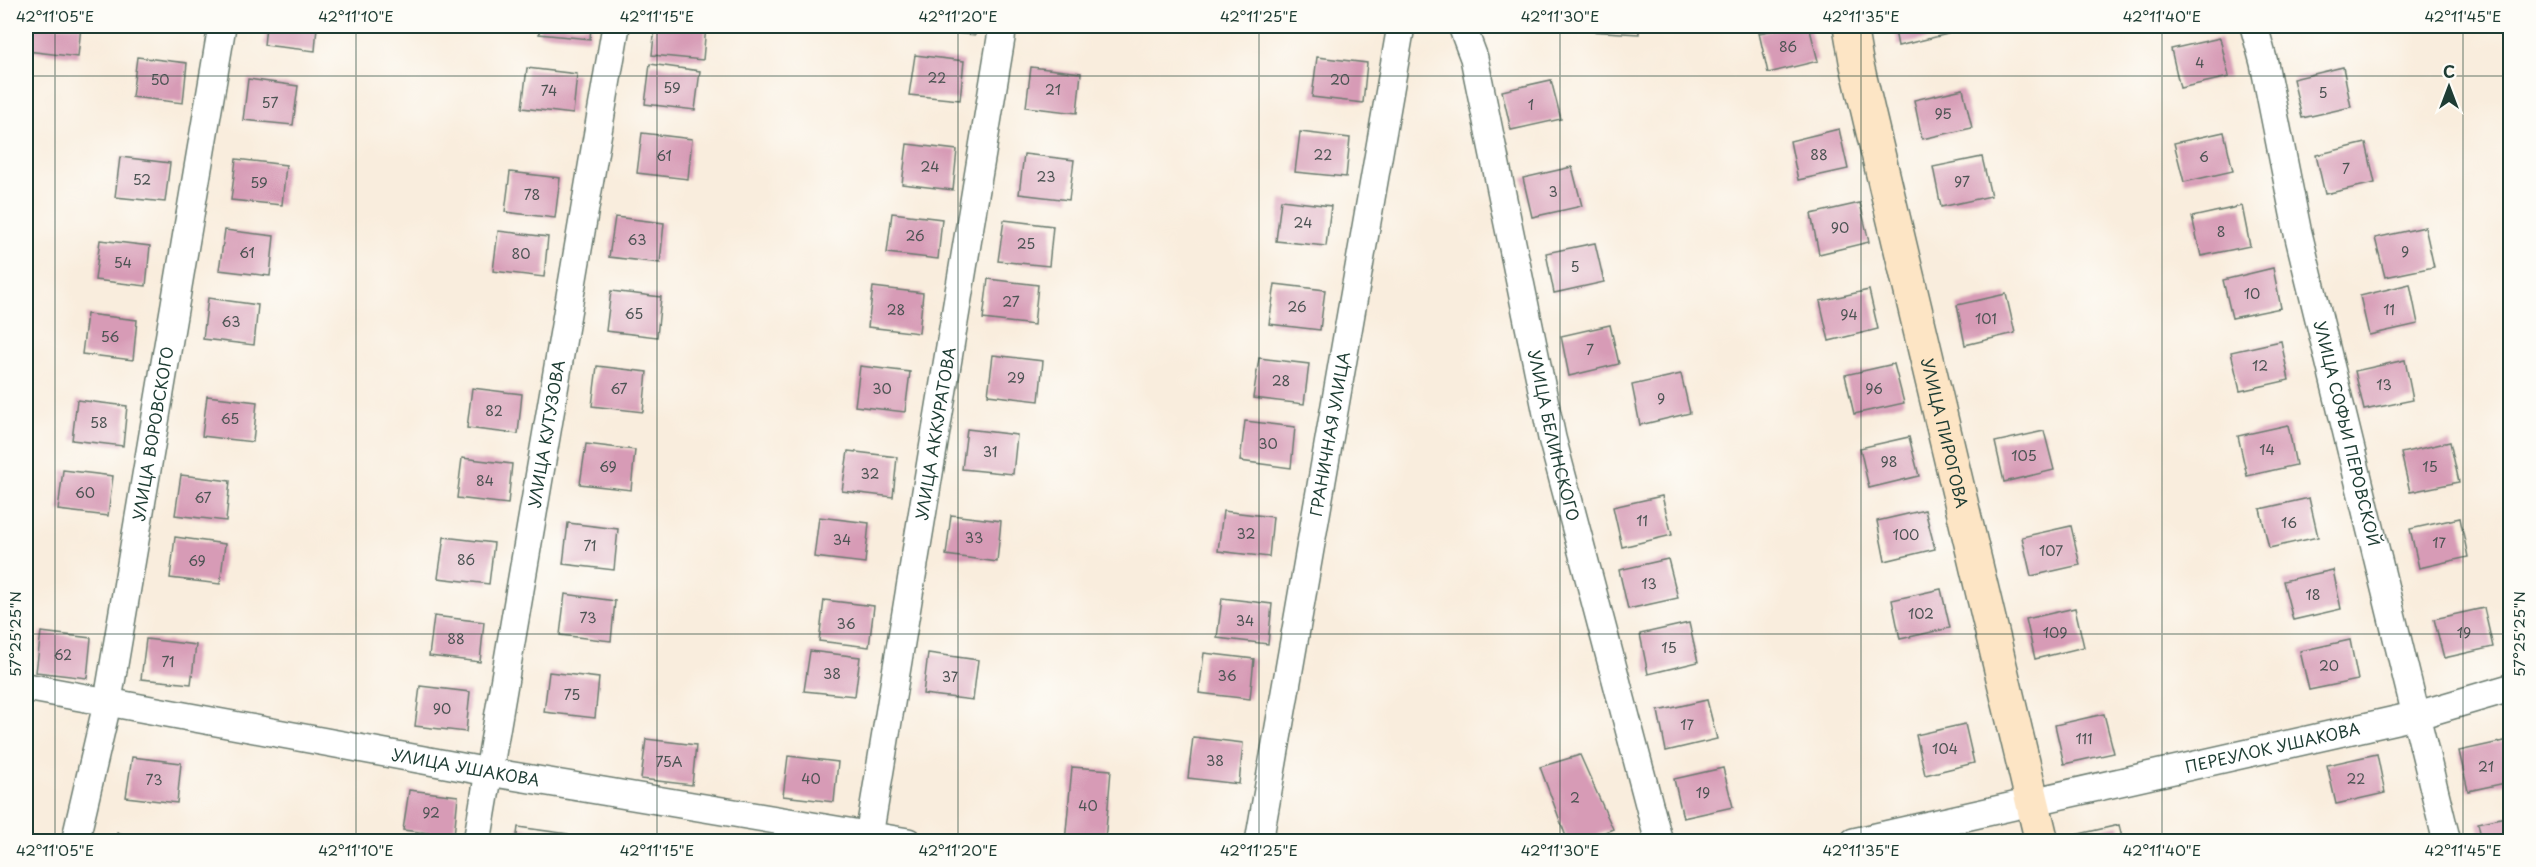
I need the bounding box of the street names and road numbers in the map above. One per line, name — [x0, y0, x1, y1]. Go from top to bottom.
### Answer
street label: УЛИЦА СОФЬИ ПЕРОВСКОЙ — [2309, 318, 2387, 548]
street label: УЛИЦА ВОРОВСКОГО — [126, 344, 179, 522]
street label: УЛИЦА АККУРАТОВА — [908, 345, 961, 522]
street label: УЛИЦА БЕЛИНСКОГО — [1523, 348, 1586, 523]
street label: ГРАНИЧНАЯ УЛИЦА — [1303, 350, 1355, 518]
street label: УЛИЦА ПИРОГОВА — [1916, 355, 1975, 511]
street label: УЛИЦА КУТУЗОВА — [521, 358, 570, 509]
street label: ПЕРЕУЛОК УШАКОВА — [2183, 715, 2362, 778]
street label: УЛИЦА УШАКОВА — [390, 741, 542, 791]

